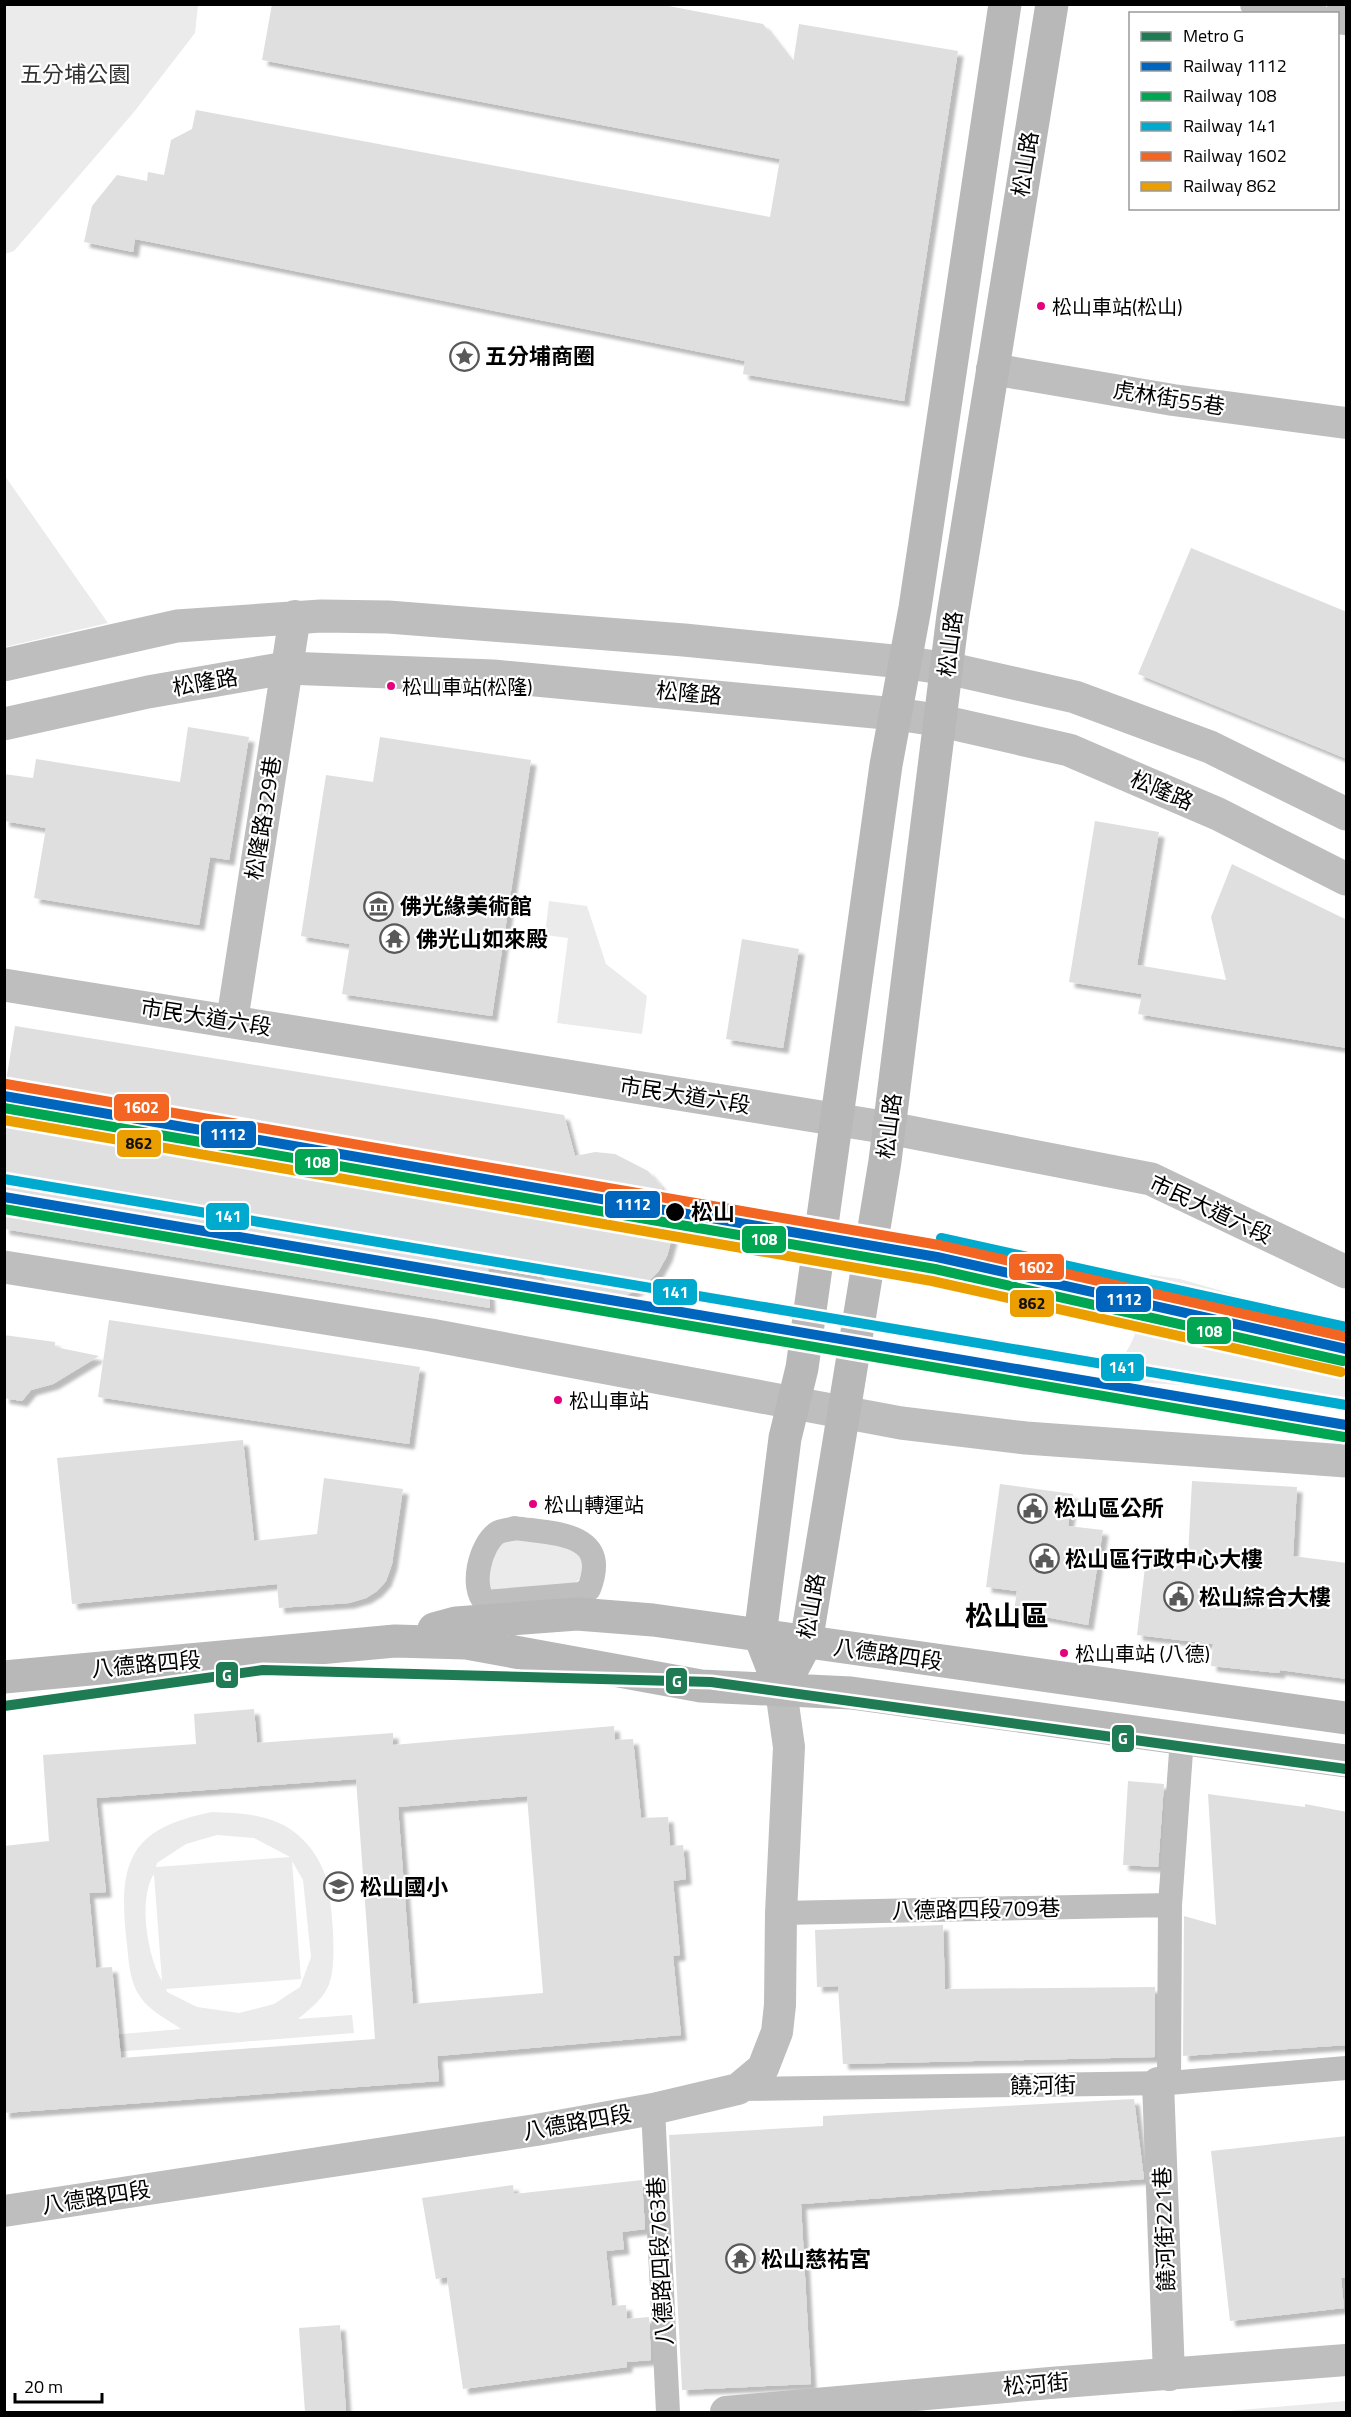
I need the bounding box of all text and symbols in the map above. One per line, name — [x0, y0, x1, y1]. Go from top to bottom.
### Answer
legend — [1129, 12, 1339, 210]
text: Metro G — [1183, 22, 1244, 49]
text: Railway 1112 — [1183, 52, 1287, 79]
park label: 五分埔公園 — [20, 57, 130, 91]
text: Railway 108 — [1183, 82, 1277, 109]
text: Railway 141 — [1183, 112, 1277, 139]
street label: 松山路 — [1003, 129, 1047, 199]
text: Railway 1602 — [1183, 142, 1287, 169]
text: Railway 862 — [1183, 172, 1277, 199]
place label: 松山車站(松山) — [1052, 291, 1183, 322]
marker: 松山車站(松山) — [1035, 300, 1047, 312]
place label: 五分埔商圈 — [485, 339, 595, 373]
place icon: 五分埔商圈 — [448, 340, 480, 372]
street label: 虎林街55巷 — [1111, 372, 1227, 424]
street label: 松山路 — [929, 609, 971, 679]
street label: 松隆路 — [170, 660, 240, 704]
place label: 松山車站(松隆) — [402, 671, 533, 702]
street label: 松隆路 — [655, 673, 723, 713]
marker: 松山車站(松隆) — [385, 680, 397, 692]
street label: 松隆路329巷 — [236, 754, 290, 882]
street label: 松隆路 — [1125, 761, 1199, 819]
place label: 佛光緣美術館 — [400, 889, 532, 923]
museum icon: 佛光緣美術館 — [363, 890, 395, 922]
place label: 佛光山如來殿 — [416, 922, 548, 956]
temple icon: 佛光山如來殿 — [379, 923, 411, 955]
street label: 市民大道六段 — [138, 990, 274, 1044]
street label: 市民大道六段 — [617, 1068, 753, 1122]
street label: 松山路 — [868, 1091, 910, 1161]
line badge: 1602 — [113, 1093, 170, 1122]
text: 1602 — [123, 1095, 159, 1119]
line badge: 1112 — [200, 1120, 257, 1149]
text: 1112 — [210, 1122, 246, 1146]
line badge: 862 — [116, 1129, 162, 1158]
text: 862 — [126, 1131, 152, 1155]
line badge: 108 — [294, 1148, 339, 1176]
text: 108 — [304, 1150, 330, 1174]
street label: 市民大道六段 — [1144, 1166, 1278, 1252]
line badge: 1112 — [604, 1190, 661, 1219]
text: 1112 — [615, 1192, 651, 1216]
place label: 松山 — [691, 1195, 735, 1229]
marker: 松山 — [664, 1201, 686, 1223]
line badge: 141 — [205, 1202, 250, 1231]
text: 141 — [215, 1204, 241, 1228]
line badge: 108 — [741, 1225, 787, 1254]
text: 108 — [751, 1227, 777, 1251]
line badge: 1602 — [1008, 1253, 1065, 1281]
text: 1602 — [1018, 1255, 1054, 1279]
line badge: 141 — [652, 1278, 698, 1306]
text: 141 — [662, 1280, 688, 1304]
line badge: 1112 — [1095, 1285, 1152, 1313]
text: 1112 — [1106, 1287, 1142, 1311]
line badge: 862 — [1009, 1289, 1055, 1318]
text: 862 — [1019, 1291, 1045, 1315]
line badge: 108 — [1186, 1316, 1232, 1345]
text: 108 — [1196, 1319, 1222, 1343]
line badge: 141 — [1100, 1353, 1145, 1382]
text: 141 — [1109, 1355, 1135, 1379]
place label: 松山車站 — [569, 1385, 649, 1416]
marker: 松山車站 — [552, 1394, 564, 1406]
place label: 松山轉運站 — [544, 1489, 644, 1520]
place label: 松山區公所 — [1054, 1491, 1164, 1525]
public building icon: 松山區公所 — [1017, 1492, 1049, 1524]
marker: 松山轉運站 — [527, 1498, 539, 1510]
place label: 松山區行政中心大樓 — [1065, 1542, 1263, 1576]
public building icon: 松山區行政中心大樓 — [1028, 1543, 1060, 1575]
street label: 松山路 — [789, 1571, 833, 1641]
place label: 松山綜合大樓 — [1199, 1580, 1331, 1614]
public building icon: 松山綜合大樓 — [1162, 1581, 1194, 1613]
district label: 松山區 — [965, 1594, 1049, 1637]
street label: 八德路四段 — [831, 1630, 945, 1678]
place label: 松山車站 (八德) — [1075, 1638, 1210, 1669]
street label: 八德路四段 — [90, 1642, 202, 1686]
marker: 松山車站 (八德) — [1058, 1647, 1070, 1659]
line badge: G — [215, 1661, 239, 1689]
text: G — [222, 1663, 232, 1687]
line badge: G — [665, 1667, 688, 1695]
text: G — [672, 1669, 682, 1693]
line badge: G — [1111, 1724, 1135, 1753]
text: G — [1118, 1726, 1128, 1750]
place label: 松山國小 — [360, 1870, 448, 1904]
school or university icon: 松山國小 — [323, 1871, 355, 1903]
street label: 八德路四段709巷 — [891, 1891, 1061, 1927]
street label: 饒河街 — [1010, 2067, 1076, 2103]
street label: 八德路四段 — [520, 2096, 634, 2148]
street label: 饒河街221巷 — [1145, 2166, 1183, 2292]
street label: 八德路四段 — [39, 2172, 153, 2222]
street label: 八德路四段763巷 — [639, 2176, 681, 2346]
place label: 松山慈祐宮 — [761, 2242, 871, 2276]
temple icon: 松山慈祐宮 — [724, 2243, 756, 2275]
street label: 松河街 — [1002, 2364, 1070, 2404]
scale bar — [15, 2366, 102, 2404]
text: 20 m — [24, 2373, 63, 2400]

